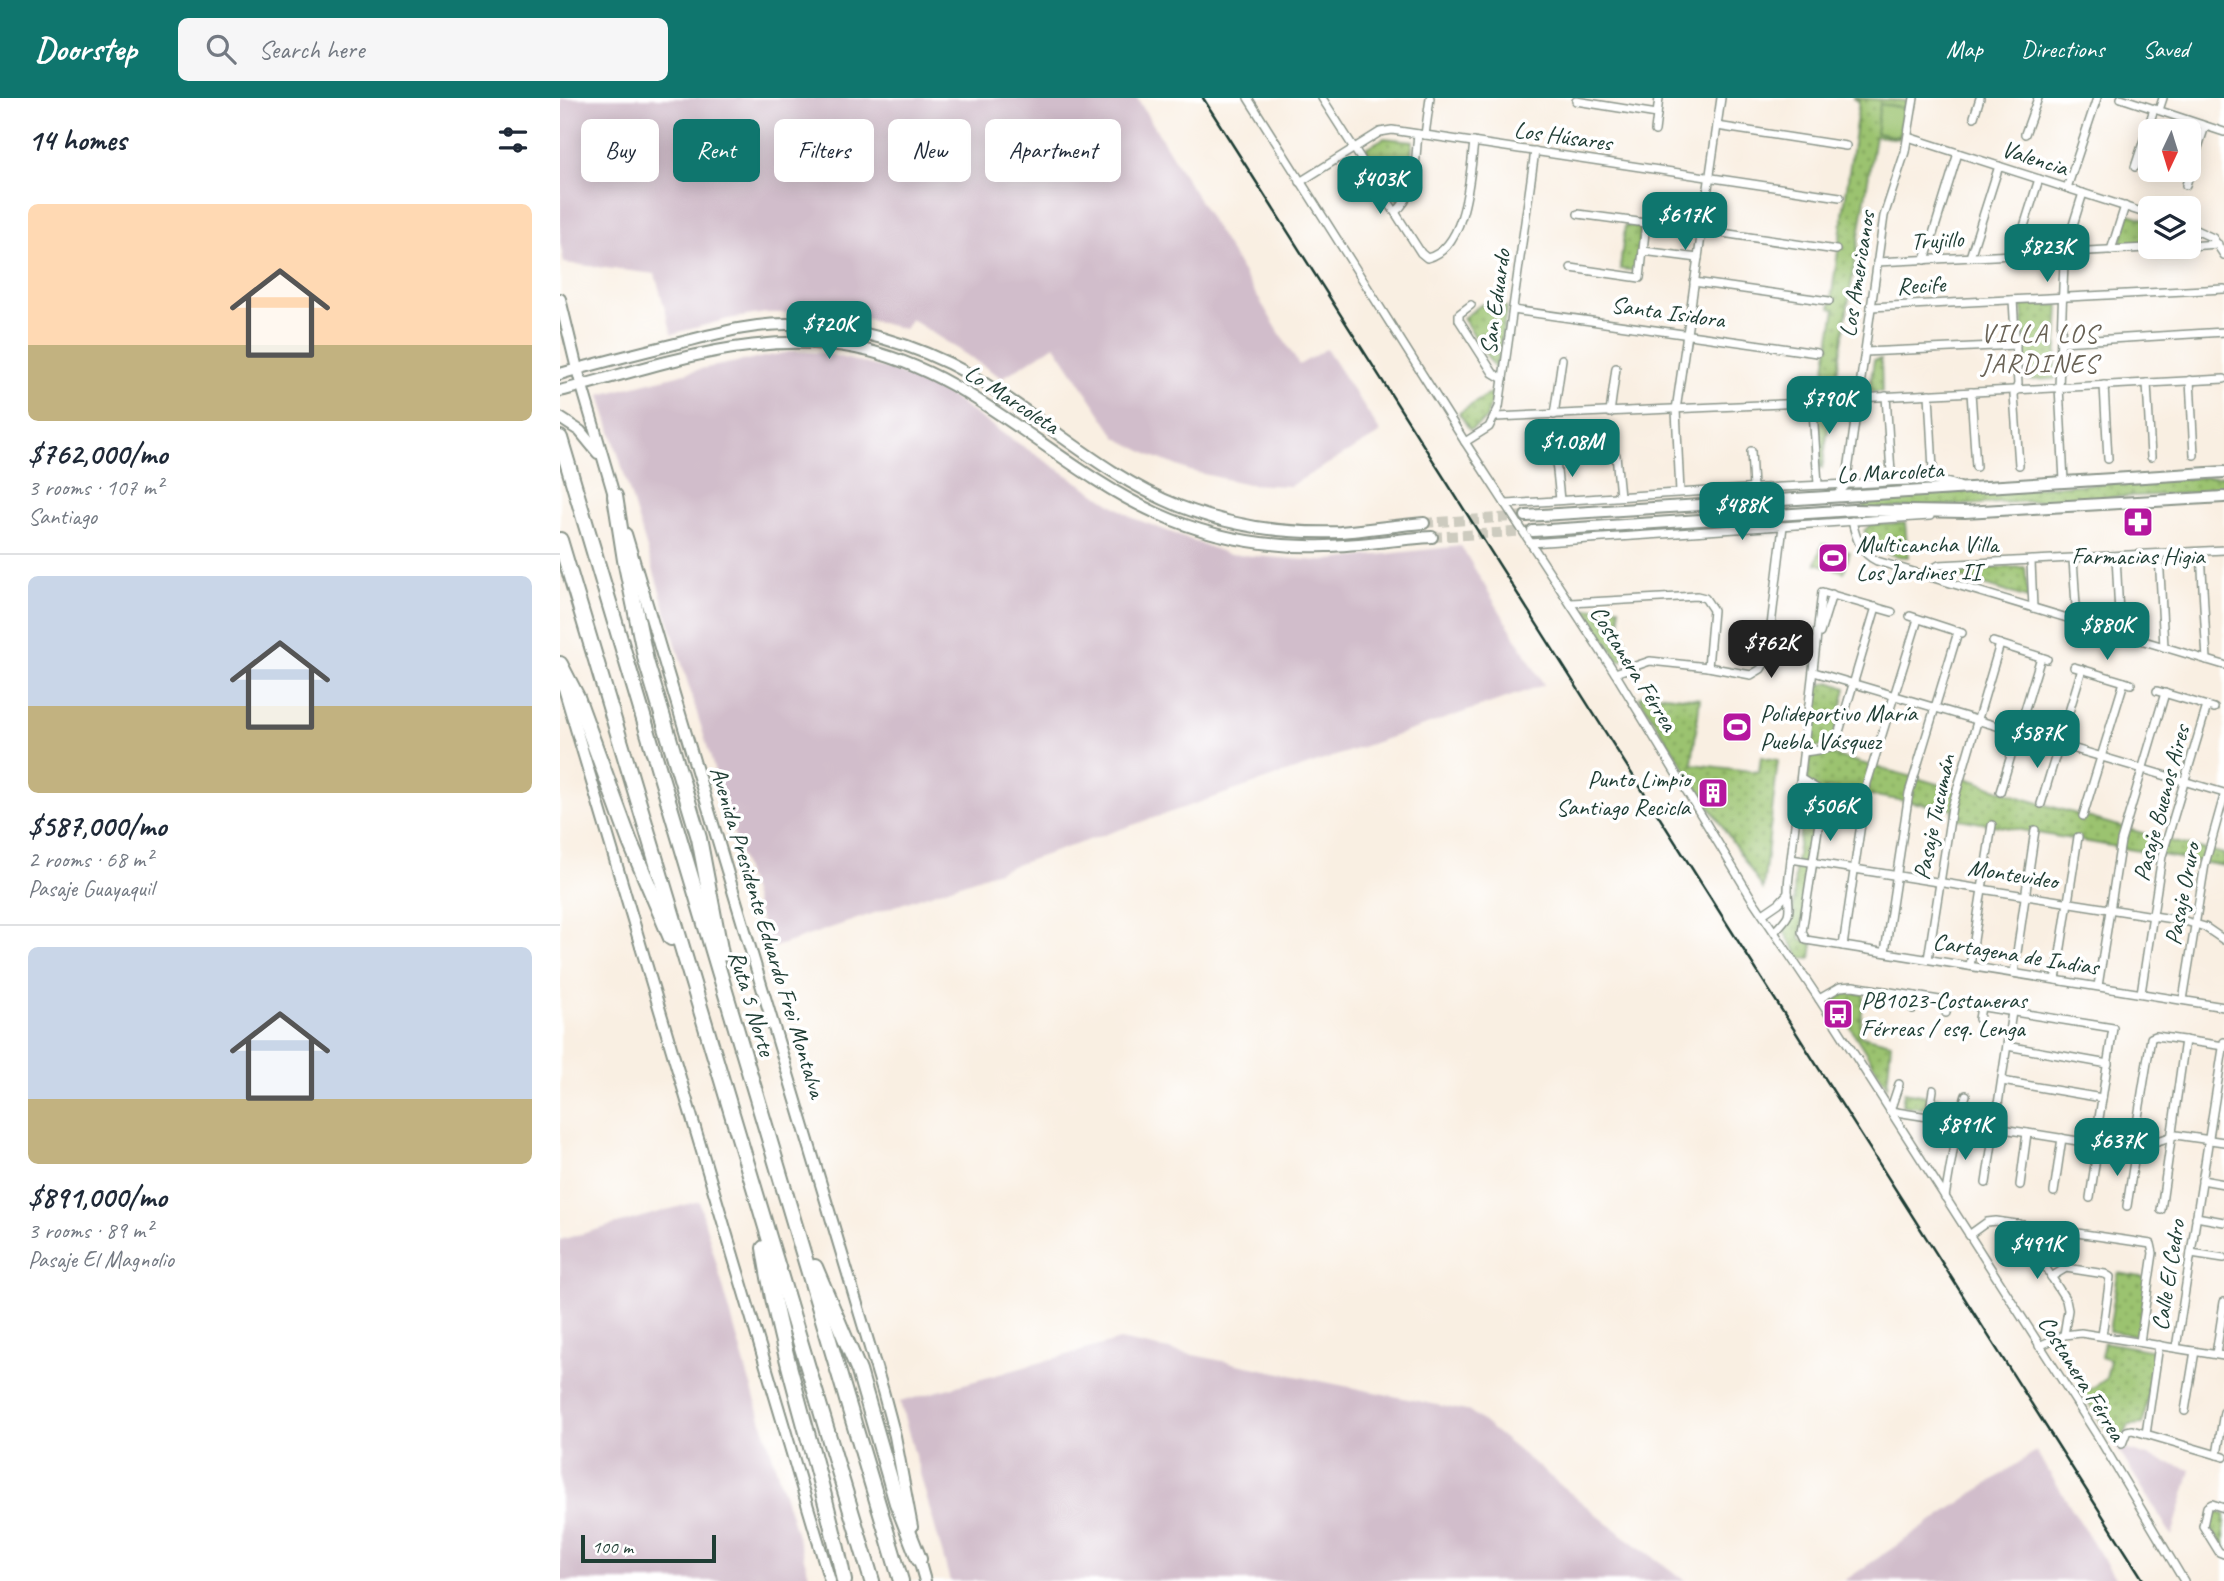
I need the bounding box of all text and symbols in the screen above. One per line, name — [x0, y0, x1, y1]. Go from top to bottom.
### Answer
search box — [178, 18, 668, 81]
text: Doorstep — [35, 28, 136, 70]
icon: search — [202, 30, 240, 68]
text: Search here — [258, 33, 364, 66]
text: Map — [1946, 34, 1983, 64]
text: Directions — [2021, 34, 2104, 64]
text: Saved — [2142, 34, 2189, 64]
street label: Los Húsares — [1512, 114, 1616, 158]
chip: Buy — [581, 119, 659, 182]
chip: Rent — [673, 119, 760, 182]
chip: Filters — [774, 119, 874, 182]
chip: New — [888, 119, 971, 182]
chip: Apartment — [985, 119, 1121, 182]
north arrow — [2138, 119, 2202, 182]
map controls — [2138, 119, 2201, 259]
text: 14 homes — [28, 121, 126, 159]
icon: filters — [494, 121, 532, 159]
street label: Valencia — [1998, 133, 2073, 183]
pin: $403K — [1331, 156, 1429, 216]
text: $403K — [1353, 164, 1407, 193]
pin: $617K — [1636, 192, 1734, 252]
button: layers — [2138, 196, 2201, 259]
text: $617K — [1658, 200, 1712, 229]
street label: Los Americanos — [1832, 207, 1882, 339]
street label: Trujillo — [1910, 224, 1966, 256]
pin: $823K — [1998, 225, 2096, 284]
text: $823K — [2020, 232, 2074, 261]
street label: San Eduardo — [1473, 246, 1517, 357]
icon: home — [217, 250, 343, 376]
street label: Recife — [1896, 269, 1948, 301]
street label: Santa Isidora — [1609, 289, 1728, 335]
pin: $720K — [780, 302, 878, 361]
text: $720K — [803, 309, 856, 338]
district label: VILLA LOS JARDINES — [1979, 317, 2103, 380]
street label: Lo Marcoleta — [959, 357, 1066, 441]
pin: $790K — [1780, 376, 1878, 436]
text: $790K — [1803, 384, 1855, 413]
pin: $1.08M — [1515, 420, 1629, 479]
text: $1.08M — [1541, 427, 1603, 456]
text: $762,000/mo — [28, 435, 167, 473]
street label: Lo Marcoleta — [1836, 454, 1945, 490]
text: 3 rooms · 107 m² — [28, 473, 163, 502]
pin: $488K — [1693, 482, 1791, 542]
text: $488K — [1715, 490, 1769, 519]
text: Santiago — [28, 502, 97, 531]
pharmacy icon: Farmacias Higia — [2121, 505, 2155, 539]
place label: Multicancha Villa Los Jardines II — [1856, 529, 2000, 587]
sports icon: Multicancha Villa Los Jardines II — [1816, 541, 1850, 575]
place label: Farmacias Higia — [2071, 541, 2206, 571]
street label: Costanera Férrea — [1584, 600, 1685, 737]
pin: $880K — [2058, 602, 2156, 662]
text: $880K — [2080, 610, 2134, 639]
pin: $762K — [1722, 620, 1820, 680]
icon: home — [217, 622, 343, 748]
text: $762K — [1744, 628, 1798, 657]
place label: Polideportivo María Puebla Vásquez — [1760, 698, 1918, 756]
sports icon: Polideportivo María Puebla Vásquez — [1720, 710, 1754, 744]
pin: $587K — [1988, 710, 2086, 770]
text: $587K — [2011, 718, 2063, 747]
street label: Pasaje Buenos Aires — [2126, 720, 2197, 884]
street label: Pasaje Tucumán — [1906, 750, 1962, 882]
street label: Avenida Presidente Eduardo Frei Montalva — [703, 763, 833, 1103]
place label: Punto Limpio Santiago Recicla — [1556, 764, 1693, 822]
building icon: Punto Limpio Santiago Recicla — [1696, 776, 1730, 810]
pin: $506K — [1781, 784, 1879, 843]
text: $506K — [1803, 791, 1857, 820]
text: $587,000/mo — [28, 807, 166, 845]
street label: Pasaje Oruro — [2157, 838, 2207, 948]
text: 2 rooms · 68 m² — [28, 845, 152, 874]
street label: Montevideo — [1966, 852, 2062, 896]
text: Pasaje Guayaquil — [28, 874, 154, 903]
street label: Cartagena de Indias — [1931, 926, 2103, 982]
street label: Ruta 5 Norte — [722, 947, 783, 1061]
place label: PB1023-Costaneras Férreas / esq. Lenga — [1861, 985, 2029, 1043]
icon: home — [217, 993, 343, 1119]
bus stop icon: PB1023-Costaneras Férreas / esq. Lenga — [1821, 997, 1855, 1031]
pin: $891K — [1916, 1102, 2014, 1162]
text: $891K — [1939, 1110, 1991, 1139]
pin: $637K — [2068, 1118, 2166, 1178]
text: $637K — [2090, 1126, 2144, 1155]
text: $891,000/mo — [28, 1178, 167, 1216]
text: 3 rooms · 89 m² — [28, 1216, 152, 1245]
street label: Calle El Cedro — [2144, 1216, 2192, 1333]
pin: $491K — [1988, 1222, 2086, 1281]
text: $491K — [2011, 1229, 2063, 1258]
text: Pasaje El Magnolio — [28, 1245, 174, 1274]
street label: Costanera Férrea — [2032, 1310, 2133, 1447]
scale bar — [581, 1532, 716, 1564]
text: 100 m — [592, 1535, 633, 1559]

